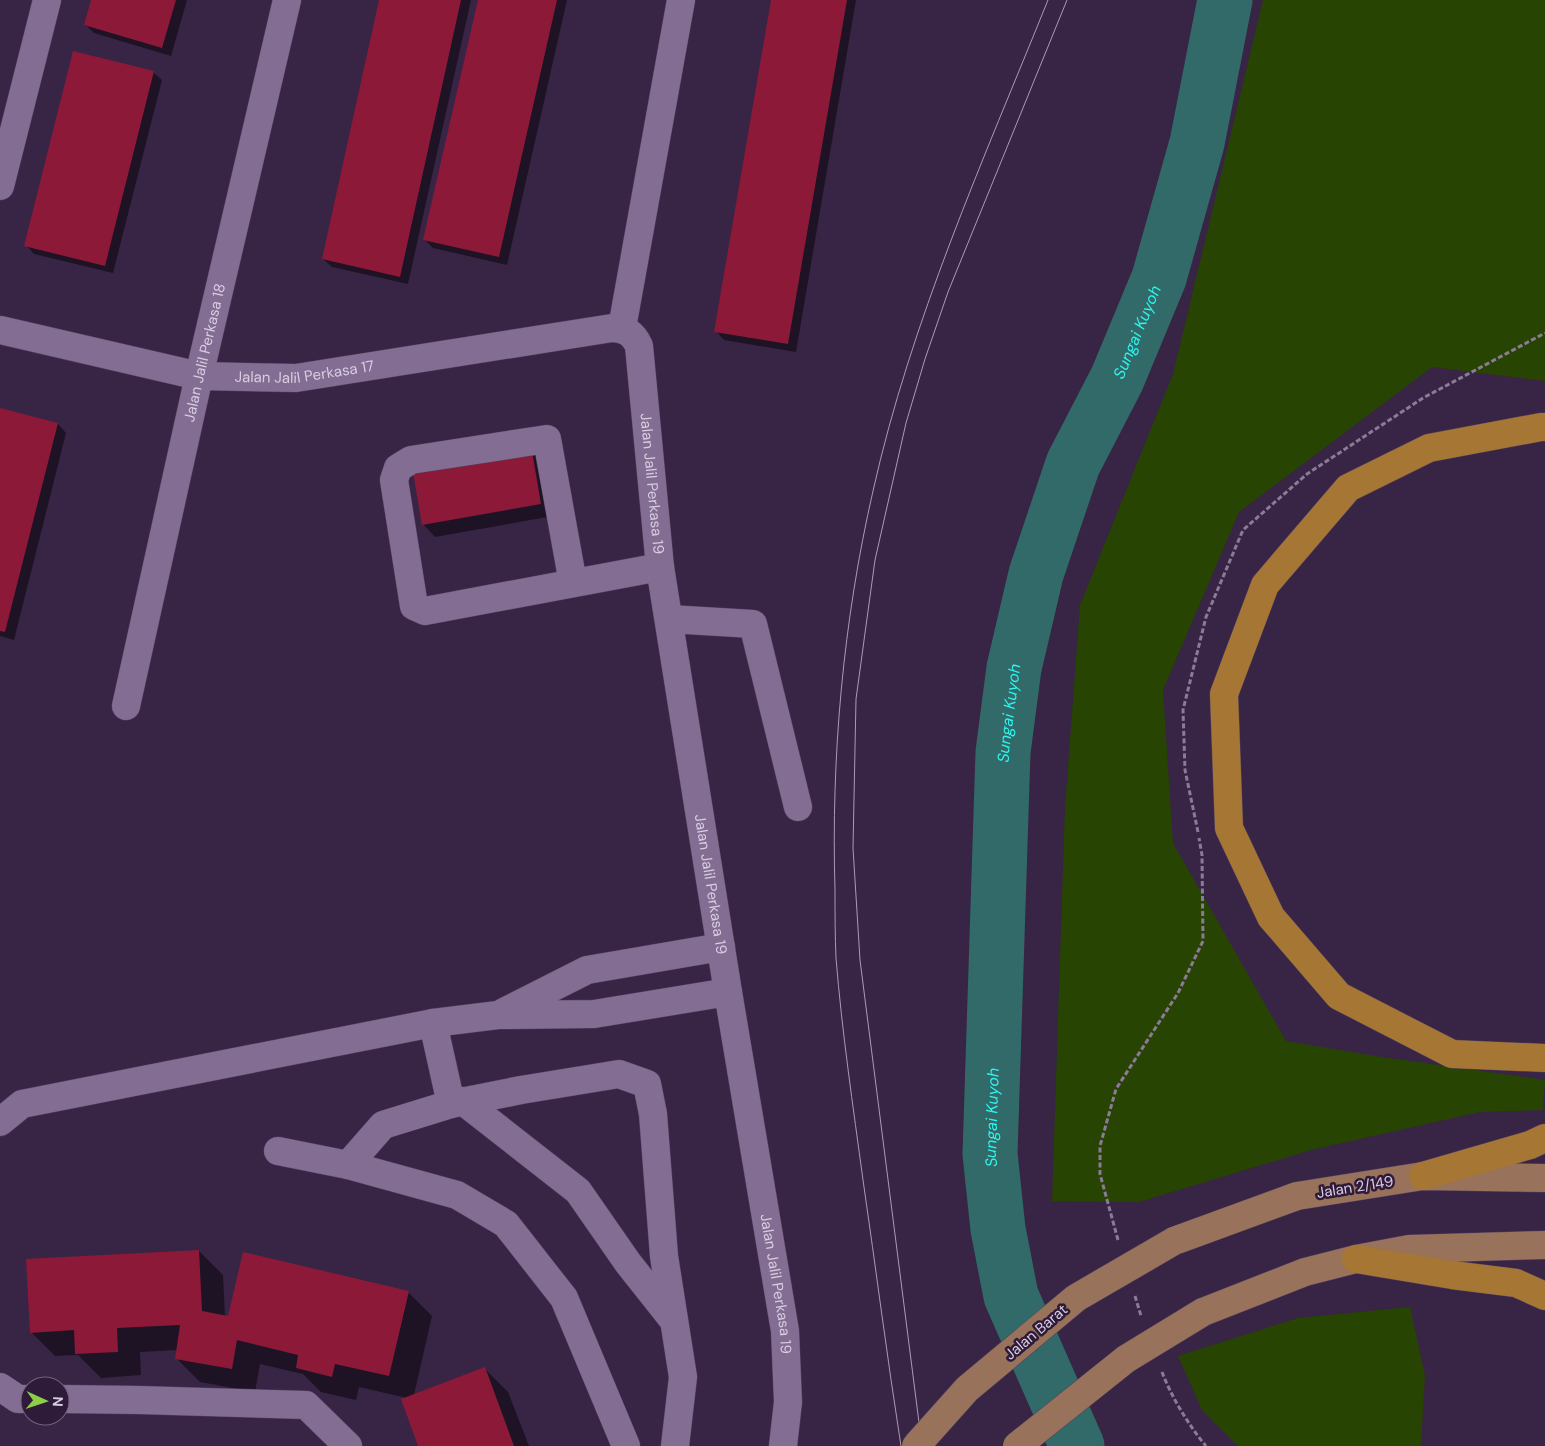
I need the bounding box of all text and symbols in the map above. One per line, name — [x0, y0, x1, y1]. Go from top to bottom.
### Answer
street label: Jalan Jalil Perkasa 18 — [179, 281, 230, 424]
water label: Sungai Kuyoh — [1108, 282, 1165, 382]
street label: Jalan Jalil Perkasa 17 — [234, 356, 375, 388]
street label: Jalan Jalil Perkasa 19 — [635, 412, 669, 555]
water label: Sungai Kuyoh — [992, 662, 1025, 763]
street label: Jalan Jalil Perkasa 19 — [690, 813, 732, 956]
water label: Sungai Kuyoh — [979, 1068, 1003, 1168]
street label: Jalan 2/149 — [1315, 1171, 1395, 1203]
street label: Jalan Jalil Perkasa 19 — [755, 1212, 796, 1354]
street label: Jalan Barat — [1000, 1300, 1072, 1364]
north arrow — [20, 1376, 70, 1426]
text: N — [49, 1396, 67, 1407]

